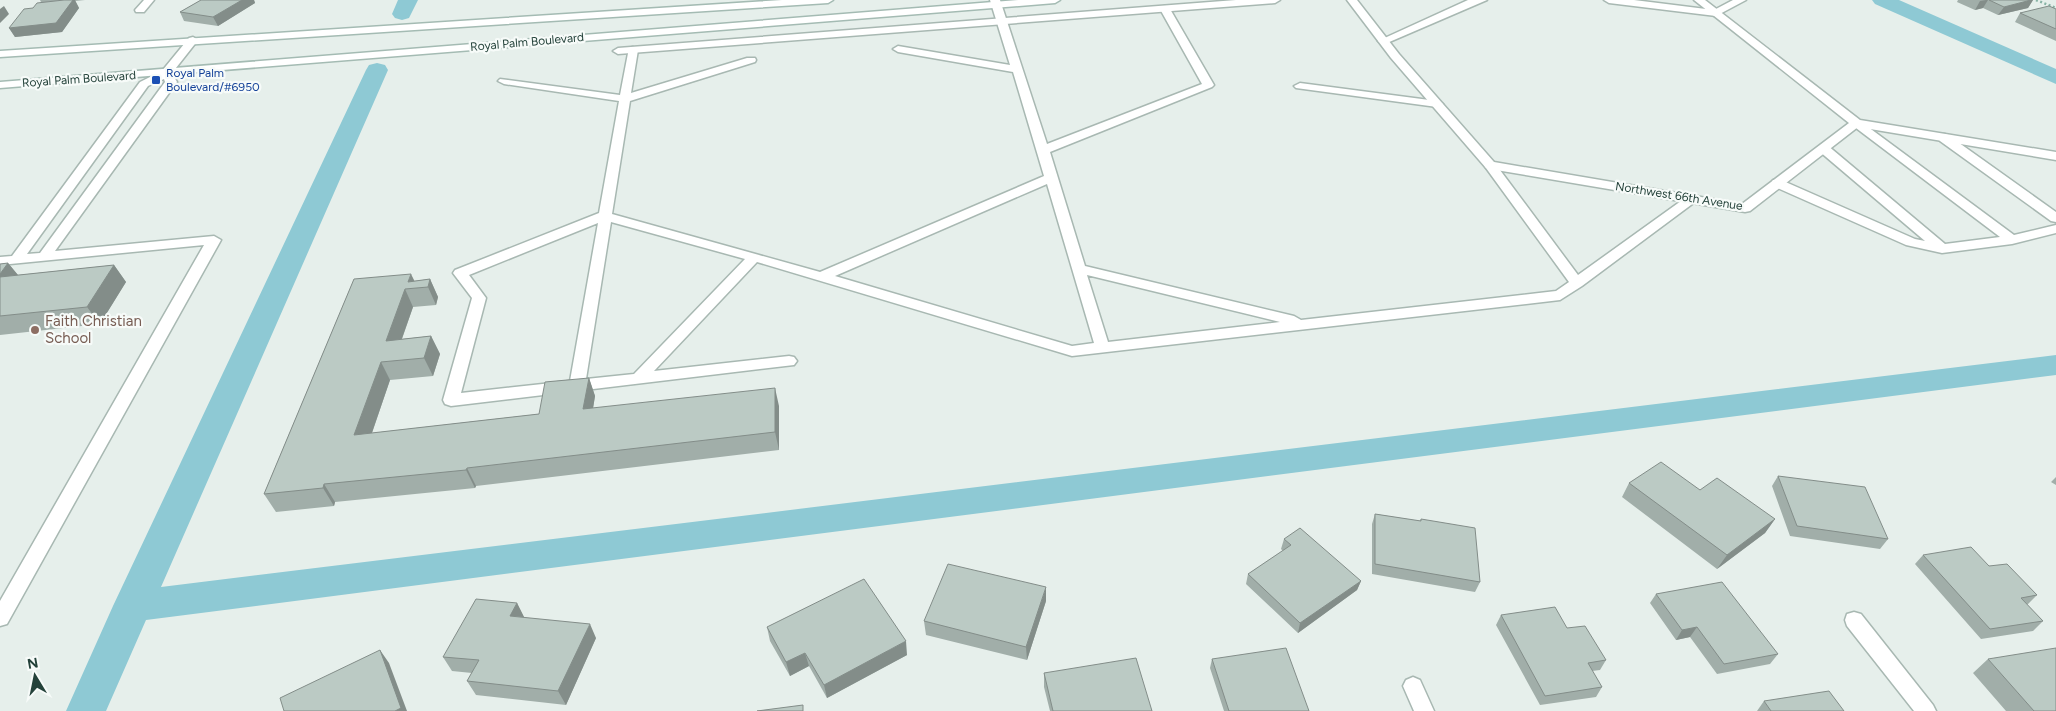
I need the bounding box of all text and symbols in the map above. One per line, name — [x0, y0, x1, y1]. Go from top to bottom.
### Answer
street label: Royal Palm Boulevard — [469, 30, 585, 54]
place label: Royal Palm Boulevard/#6950 — [166, 66, 260, 94]
street label: Royal Palm Boulevard — [21, 68, 137, 90]
marker: Royal Palm Boulevard/#6950 — [150, 74, 162, 86]
street label: Northwest 66th Avenue — [1614, 179, 1744, 213]
place label: Faith Christian School — [45, 312, 142, 347]
marker: Faith Christian School — [29, 324, 41, 336]
north arrow — [10, 651, 60, 701]
text: N — [26, 654, 40, 673]

